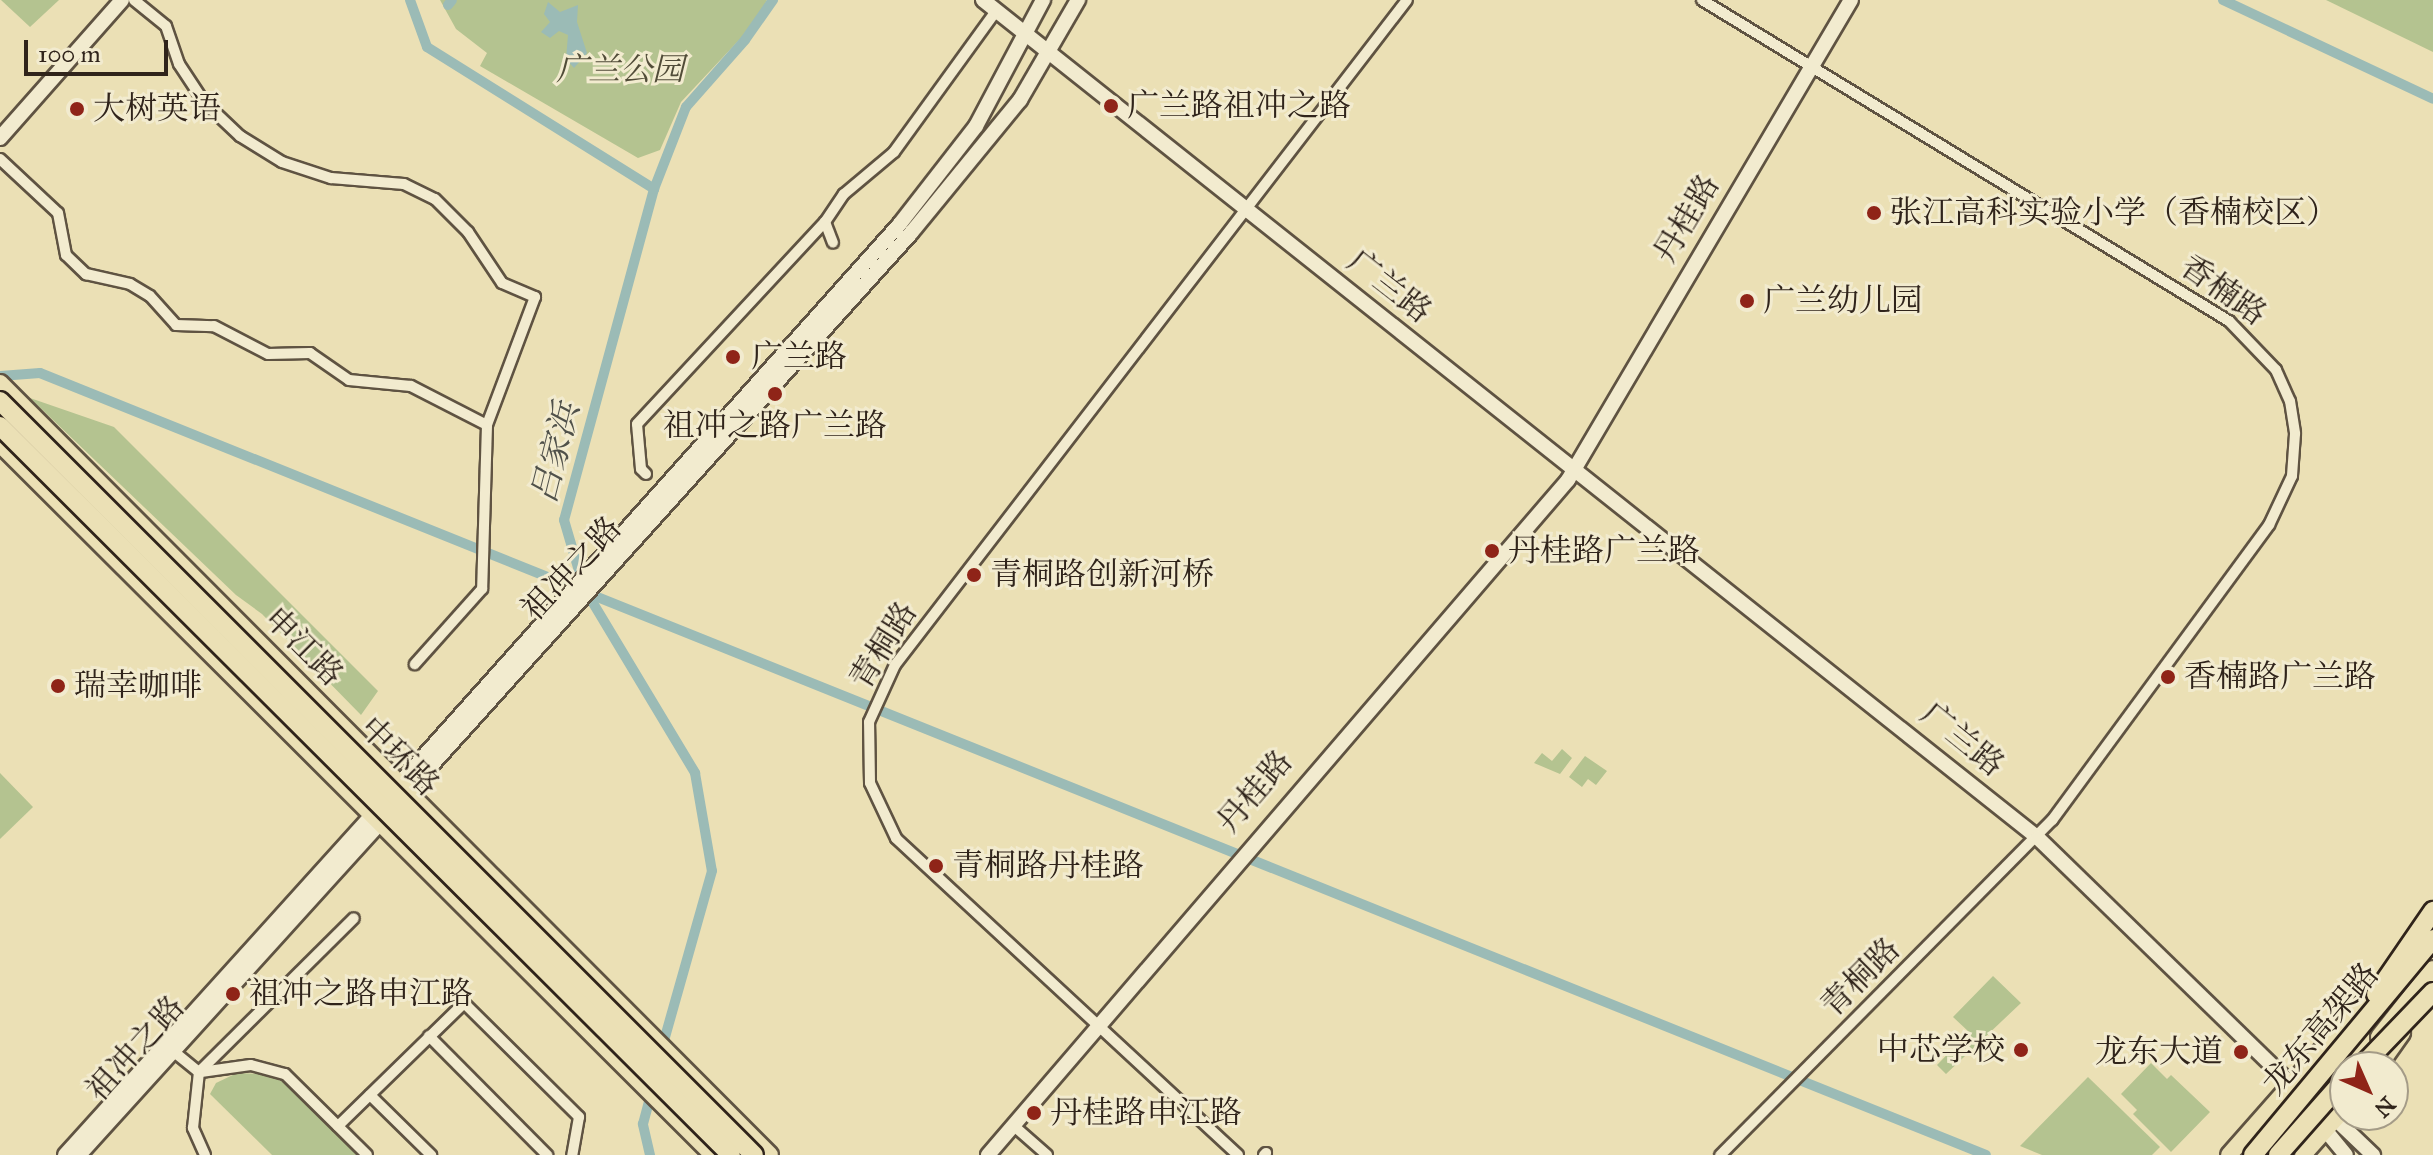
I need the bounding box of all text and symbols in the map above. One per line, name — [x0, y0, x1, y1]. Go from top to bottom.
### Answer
scale bar — [28, 24, 172, 74]
text: 100 m — [38, 39, 101, 69]
park label: 广兰公园 — [556, 51, 684, 89]
place label: 广兰路祖冲之路 — [1127, 87, 1351, 125]
place label: 大树英语 — [93, 90, 221, 128]
marker: 广兰路祖冲之路 — [1102, 97, 1120, 115]
marker: 大树英语 — [68, 100, 86, 118]
street label: 丹桂路 — [1646, 168, 1728, 270]
place label: 张江高科实验小学（香楠校区） — [1890, 194, 2338, 232]
marker: 张江高科实验小学（香楠校区） — [1865, 204, 1883, 222]
street label: 广兰路 — [1339, 242, 1439, 332]
street label: 香楠路 — [2173, 248, 2273, 334]
place label: 广兰幼儿园 — [1763, 282, 1923, 320]
marker: 广兰幼儿园 — [1738, 292, 1756, 310]
place label: 广兰路 — [751, 338, 847, 376]
marker: 广兰路 — [722, 346, 744, 368]
marker: 祖冲之路广兰路 — [766, 385, 784, 403]
water label: 吕家浜 — [523, 399, 587, 507]
place label: 祖冲之路广兰路 — [663, 407, 887, 445]
street label: 祖冲之路 — [514, 509, 630, 629]
place label: 丹桂路广兰路 — [1508, 532, 1700, 570]
marker: 丹桂路广兰路 — [1483, 542, 1501, 560]
place label: 青桐路创新河桥 — [990, 556, 1214, 594]
marker: 青桐路创新河桥 — [965, 566, 983, 584]
street label: 青桐路 — [842, 595, 926, 697]
street label: 申江路 — [255, 599, 351, 695]
place label: 香楠路广兰路 — [2184, 658, 2376, 696]
place label: 瑞幸咖啡 — [74, 667, 202, 705]
marker: 香楠路广兰路 — [2159, 668, 2177, 686]
marker: 瑞幸咖啡 — [49, 677, 67, 695]
street label: 广兰路 — [1913, 695, 2011, 785]
street label: 中环路 — [351, 709, 447, 805]
street label: 丹桂路 — [1209, 743, 1301, 841]
place label: 青桐路丹桂路 — [952, 847, 1144, 885]
marker: 青桐路丹桂路 — [927, 857, 945, 875]
street label: 青桐路 — [1813, 930, 1909, 1026]
street label: 龙东高架路 — [2255, 955, 2387, 1103]
place label: 祖冲之路申江路 — [249, 975, 473, 1013]
marker: 祖冲之路申江路 — [224, 985, 242, 1003]
street label: 祖冲之路 — [79, 989, 193, 1109]
place label: 中芯学校 — [1877, 1031, 2005, 1069]
place label: 龙东大道 — [2095, 1033, 2223, 1071]
marker: 中芯学校 — [2012, 1041, 2030, 1059]
marker: 龙东大道 — [2230, 1041, 2252, 1063]
north arrow — [2329, 1051, 2409, 1131]
text: N — [2369, 1091, 2401, 1123]
place label: 丹桂路申江路 — [1050, 1094, 1242, 1132]
marker: 丹桂路申江路 — [1025, 1104, 1043, 1122]

